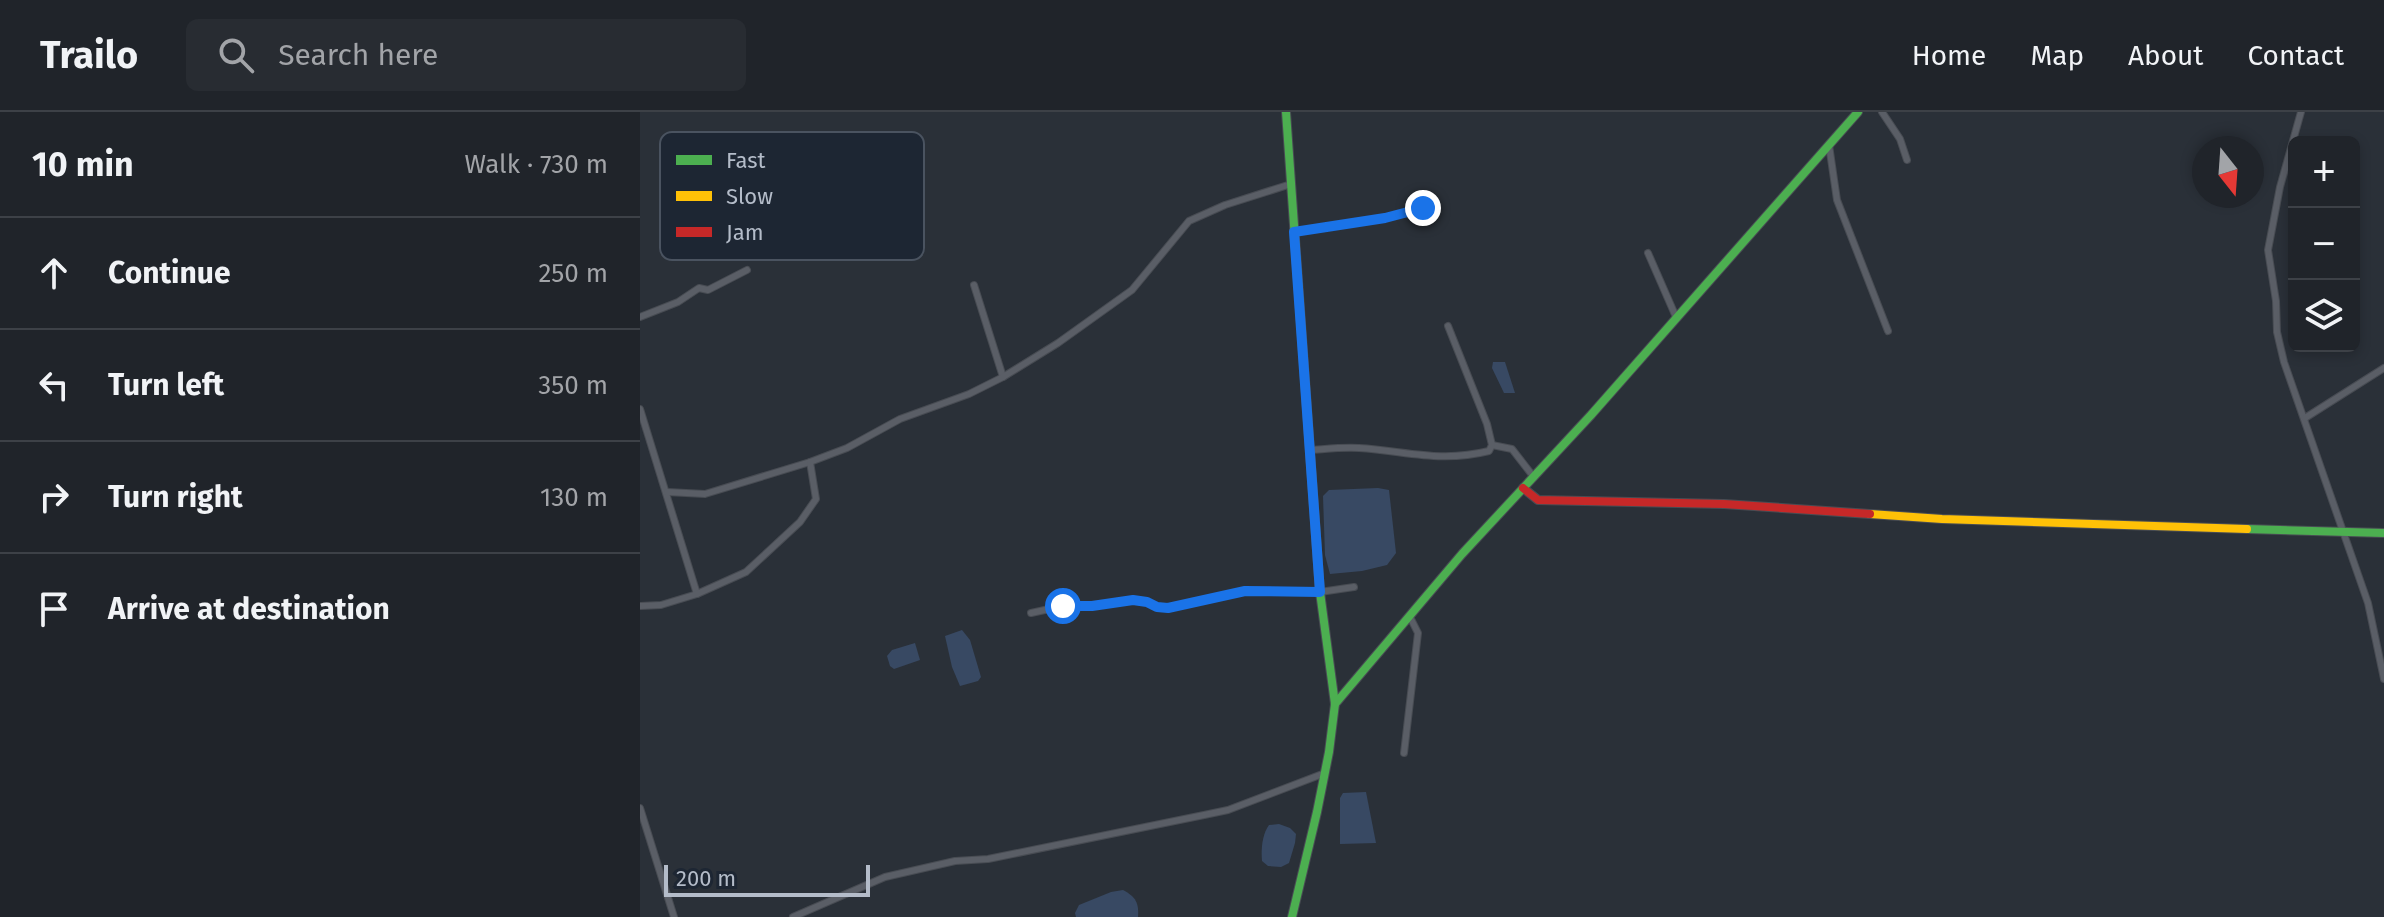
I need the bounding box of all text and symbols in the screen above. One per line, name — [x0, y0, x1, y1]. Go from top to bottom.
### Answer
search box — [186, 19, 746, 91]
text: Trailo — [40, 32, 138, 78]
icon: search — [214, 33, 258, 77]
text: Search here — [278, 37, 438, 73]
text: Home — [1912, 39, 1986, 72]
text: Map — [2030, 39, 2084, 72]
text: About — [2128, 39, 2203, 72]
text: Contact — [2247, 39, 2344, 72]
legend — [660, 132, 924, 260]
north arrow — [2192, 136, 2264, 208]
map controls — [2288, 136, 2360, 352]
button: + — [2288, 136, 2360, 208]
text: 10 min — [32, 144, 134, 185]
text: Fast — [726, 147, 766, 174]
text: Walk · 730 m — [465, 149, 608, 180]
text: Slow — [726, 183, 773, 210]
route end — [1405, 190, 1441, 226]
button: − — [2288, 208, 2360, 280]
text: Jam — [726, 219, 764, 246]
icon: ahead — [32, 251, 76, 295]
text: Continue — [108, 255, 231, 291]
text: 250 m — [538, 258, 608, 289]
button: layers — [2288, 280, 2360, 352]
icon: left — [32, 363, 76, 407]
text: Turn left — [108, 367, 224, 403]
text: 350 m — [538, 370, 608, 401]
icon: right — [32, 475, 76, 519]
text: Turn right — [108, 479, 243, 515]
text: 130 m — [540, 482, 608, 513]
icon: arrive — [32, 587, 76, 631]
route start — [1045, 588, 1081, 624]
text: Arrive at destination — [108, 591, 390, 627]
scale bar — [664, 861, 870, 897]
text: 200 m — [676, 865, 736, 892]

